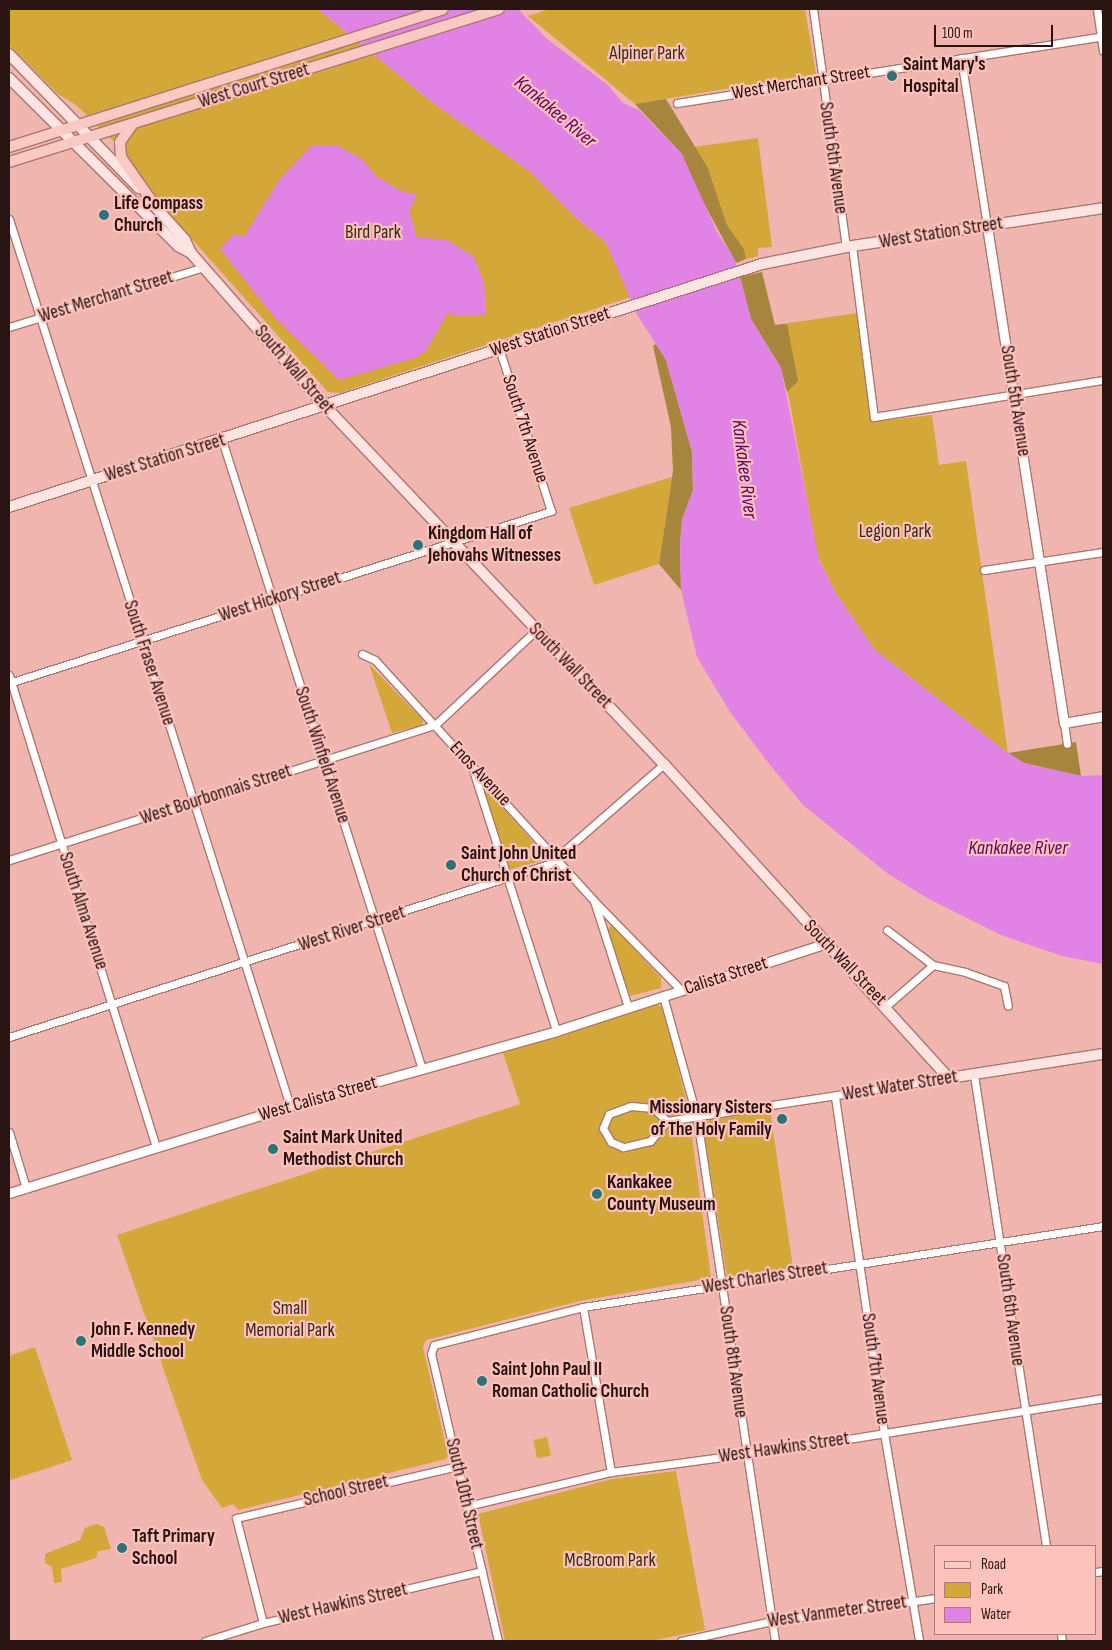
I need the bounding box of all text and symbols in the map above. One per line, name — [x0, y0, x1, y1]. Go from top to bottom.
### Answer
scale bar — [937, 15, 1056, 47]
text: 100 m — [942, 24, 973, 43]
park label: Alpiner Park — [609, 43, 685, 65]
place label: Saint Mary's Hospital — [903, 54, 985, 98]
street label: West Court Street — [196, 58, 312, 114]
street label: West Merchant Street — [730, 61, 872, 105]
marker: Saint Mary's Hospital — [885, 69, 899, 83]
water label: Kankakee River — [509, 71, 601, 153]
street label: South 6th Avenue — [814, 101, 852, 215]
place label: Life Compass Church — [114, 193, 203, 237]
marker: Life Compass Church — [98, 209, 110, 221]
street label: West Station Street — [878, 212, 1004, 254]
park label: Bird Park — [345, 222, 401, 244]
street label: West Merchant Street — [36, 266, 176, 328]
street label: West Station Street — [487, 302, 613, 362]
street label: South Wall Street — [249, 321, 339, 419]
street label: South 5th Avenue — [995, 344, 1035, 458]
street label: South 7th Avenue — [497, 372, 553, 486]
water label: Kankakee River — [726, 418, 762, 520]
street label: West Station Street — [102, 429, 228, 487]
park label: Legion Park — [859, 521, 931, 543]
place label: Kingdom Hall of Jehovahs Witnesses — [428, 523, 561, 567]
marker: Kingdom Hall of Jehovahs Witnesses — [412, 539, 424, 551]
street label: West Hickory Street — [216, 567, 344, 627]
street label: South Fraser Avenue — [118, 598, 180, 728]
street label: South Wall Street — [524, 618, 616, 714]
street label: South Winfield Avenue — [289, 684, 355, 826]
street label: Enos Avenue — [444, 737, 516, 811]
street label: West Bourbonnais Street — [137, 760, 295, 830]
water label: Kankakee River — [968, 836, 1068, 860]
place label: Saint John United Church of Christ — [461, 843, 576, 887]
street label: South Alma Avenue — [53, 850, 113, 972]
marker: Saint John United Church of Christ — [445, 859, 457, 871]
street label: West River Street — [296, 901, 408, 957]
street label: South Wall Street — [799, 915, 891, 1011]
street label: Calista Street — [681, 952, 771, 1000]
street label: West Water Street — [841, 1066, 959, 1106]
street label: West Calista Street — [256, 1071, 380, 1127]
place label: Missionary Sisters of The Holy Family — [649, 1097, 772, 1141]
marker: Missionary Sisters of The Holy Family — [776, 1113, 788, 1125]
place label: Saint Mark United Methodist Church — [283, 1127, 403, 1171]
marker: Saint Mark United Methodist Church — [267, 1143, 279, 1155]
place label: Kankakee County Museum — [607, 1172, 716, 1216]
marker: Kankakee County Museum — [591, 1188, 603, 1200]
street label: South 6th Avenue — [991, 1253, 1029, 1367]
street label: West Charles Street — [701, 1257, 829, 1299]
park label: Small Memorial Park — [245, 1298, 335, 1342]
street label: South 8th Avenue — [714, 1305, 752, 1419]
street label: South 7th Avenue — [856, 1312, 894, 1426]
place label: John F. Kennedy Middle School — [91, 1319, 195, 1363]
marker: John F. Kennedy Middle School — [75, 1335, 87, 1347]
place label: Saint John Paul II Roman Catholic Church — [492, 1359, 649, 1403]
marker: Saint John Paul II Roman Catholic Church — [476, 1375, 488, 1387]
street label: West Hawkins Street — [717, 1428, 851, 1468]
street label: South 10th Street — [440, 1436, 488, 1552]
street label: School Street — [301, 1470, 391, 1512]
place label: Taft Primary School — [132, 1526, 215, 1570]
marker: Taft Primary School — [116, 1542, 128, 1554]
legend — [934, 1545, 1097, 1635]
park label: McBroom Park — [564, 1550, 656, 1572]
text: Road — [981, 1555, 1006, 1574]
street label: West Hawkins Street — [276, 1578, 410, 1630]
text: Park — [981, 1580, 1003, 1599]
street label: West Vanmeter Street — [766, 1591, 908, 1633]
text: Water — [981, 1605, 1011, 1624]

